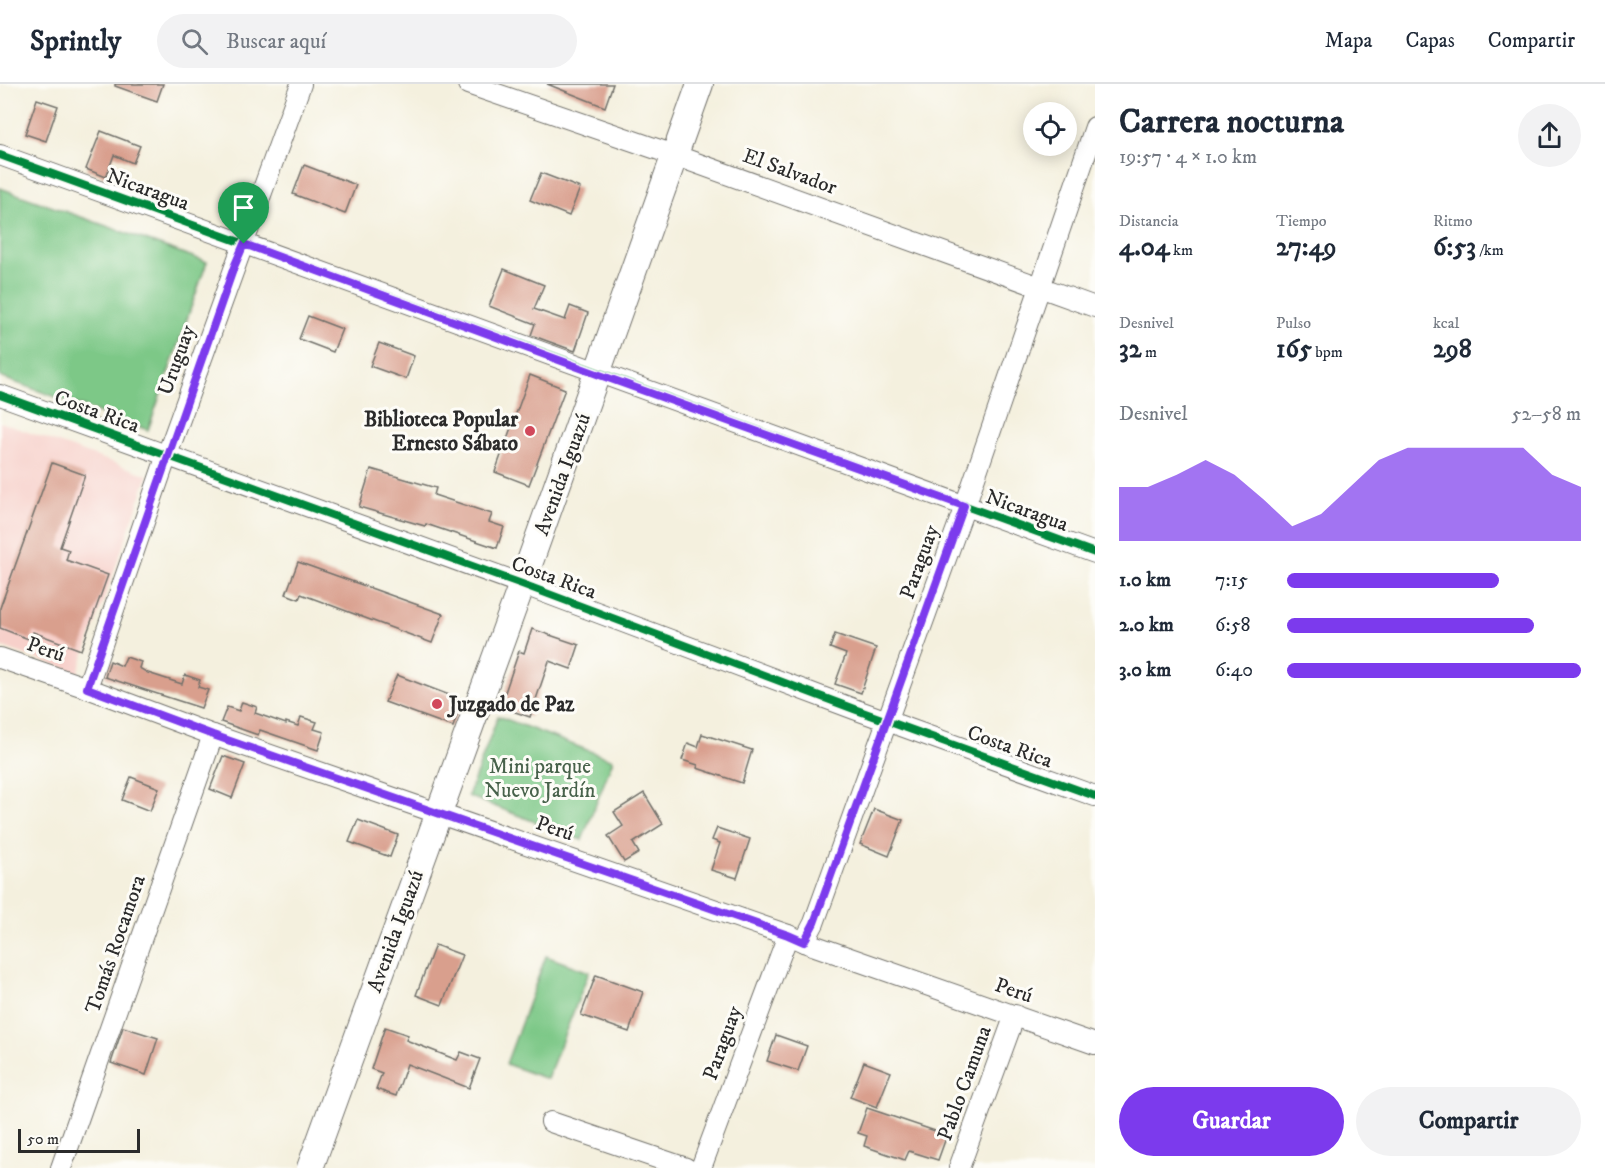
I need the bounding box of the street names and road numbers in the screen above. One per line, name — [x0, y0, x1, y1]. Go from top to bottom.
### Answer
street label: El Salvador — [739, 143, 840, 201]
street label: Nicaragua — [103, 163, 193, 217]
street label: Uruguay — [152, 321, 202, 399]
street label: Costa Rica — [51, 385, 143, 439]
street label: Avenida Iguazú — [529, 410, 597, 539]
street label: Nicaragua — [982, 484, 1072, 538]
street label: Paraguay — [895, 521, 946, 603]
street label: Costa Rica — [508, 551, 600, 605]
street label: Perú — [23, 631, 68, 669]
street label: Costa Rica — [964, 720, 1056, 774]
street label: Perú — [532, 810, 577, 848]
street label: Avenida Iguazú — [362, 867, 430, 996]
street label: Tomás Rocamora — [80, 872, 152, 1017]
street label: Perú — [991, 972, 1036, 1010]
street label: Paraguay — [698, 1002, 749, 1084]
street label: Pablo Camuna — [932, 1022, 998, 1144]

